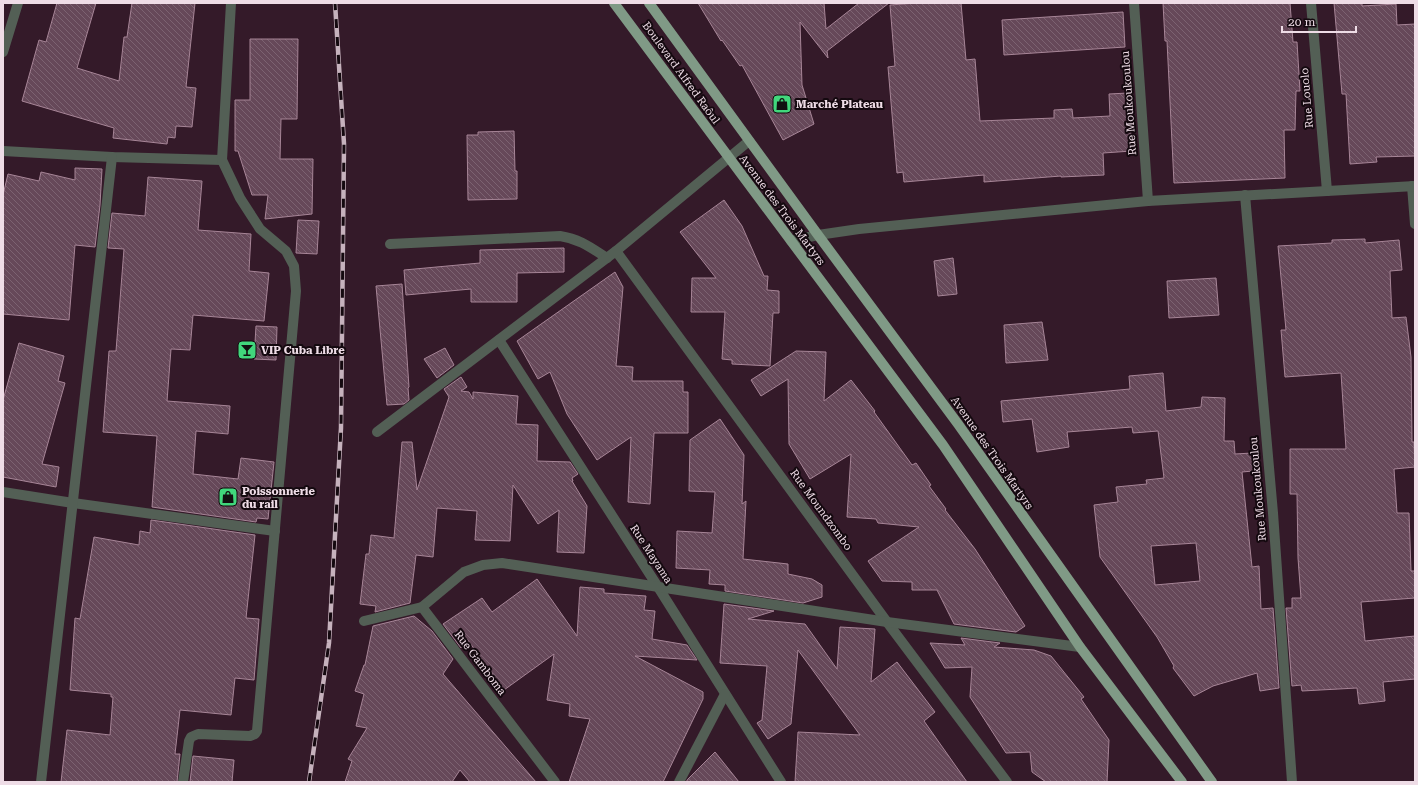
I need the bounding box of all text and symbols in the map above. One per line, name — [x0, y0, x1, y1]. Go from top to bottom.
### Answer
scale bar — [1282, 8, 1356, 34]
text: 20 m — [1288, 15, 1315, 29]
street label: Boulevard Alfred Raôul — [640, 19, 723, 127]
street label: Rue Moukoukoulou — [1119, 50, 1139, 156]
street label: Rue Louolo — [1298, 67, 1316, 129]
shop icon: Marché Plateau — [771, 93, 793, 115]
place label: Marché Plateau — [796, 98, 884, 111]
street label: Avenue des Trois Martyrs — [736, 152, 828, 268]
bar icon: VIP Cuba Libre — [236, 339, 258, 361]
place label: VIP Cuba Libre — [261, 344, 345, 357]
street label: Avenue des Trois Martyrs — [948, 394, 1036, 512]
street label: Rue Moukoukoulou — [1247, 436, 1269, 542]
street label: Rue Moundzombo — [787, 467, 855, 553]
place label: Poissonnerie du rail — [242, 485, 315, 511]
shop icon: Poissonnerie du rail — [217, 486, 239, 508]
street label: Rue Mayama — [627, 522, 675, 586]
street label: Rue Gamboma — [451, 628, 509, 698]

